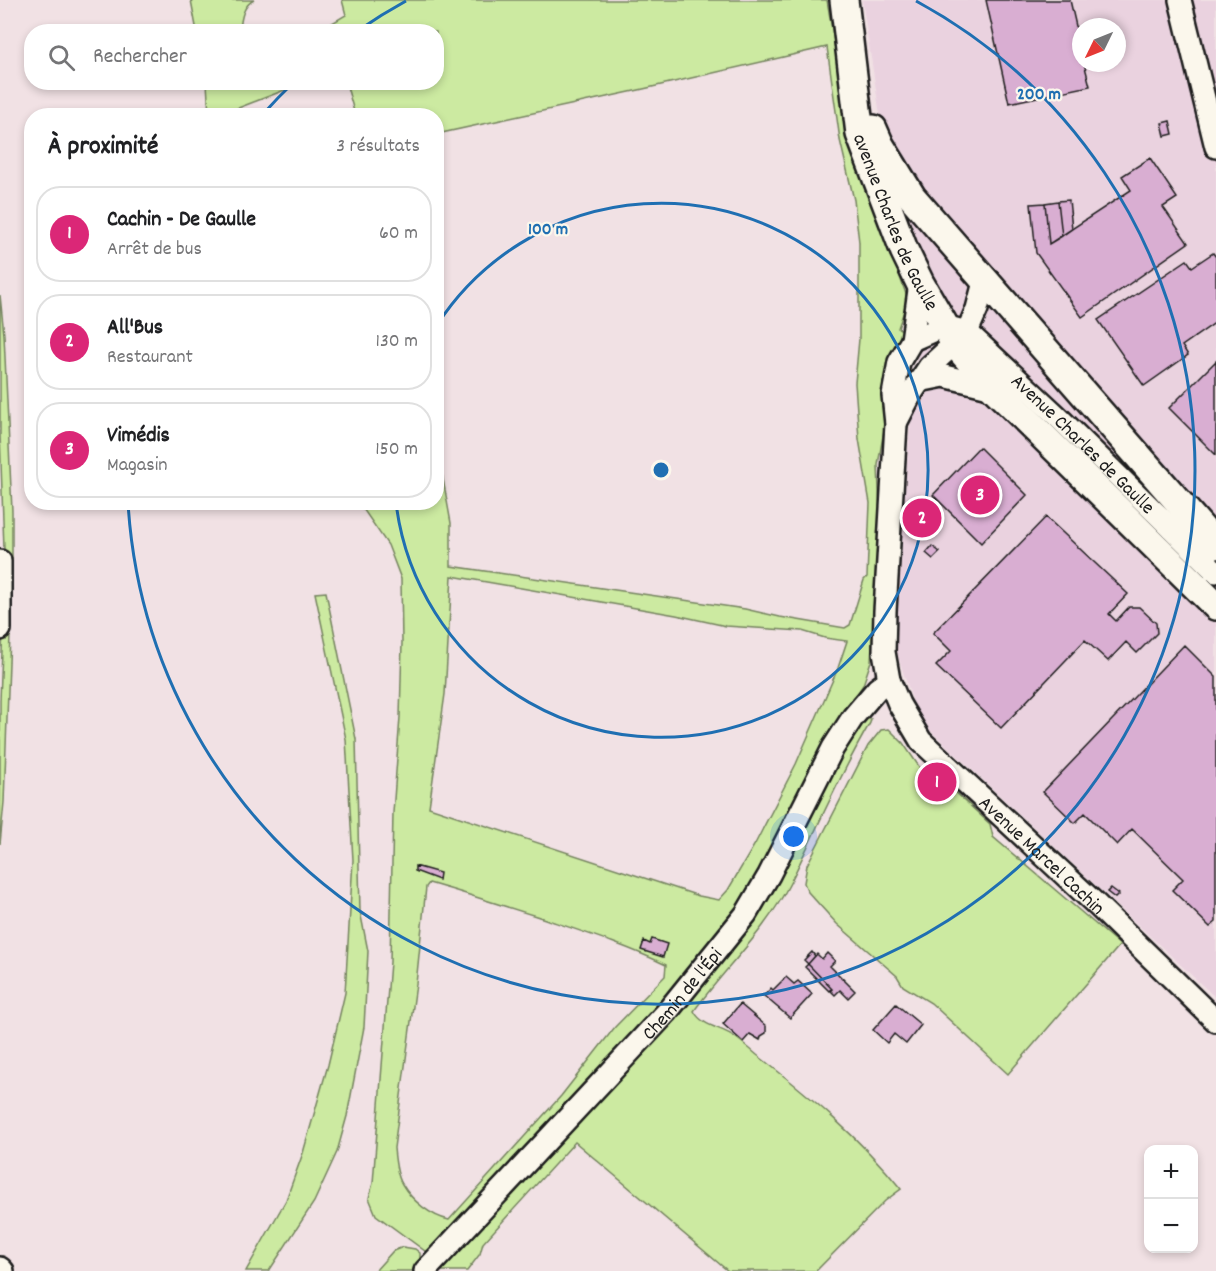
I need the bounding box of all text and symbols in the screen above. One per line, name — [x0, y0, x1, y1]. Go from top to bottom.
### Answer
north arrow — [1072, 18, 1126, 72]
search box — [24, 24, 444, 90]
icon: search — [45, 41, 78, 74]
text: Rechercher — [93, 42, 187, 73]
text: 200 m — [1017, 83, 1061, 108]
text: À proximité — [48, 129, 158, 166]
street label: avenue Charles de Gaulle — [844, 130, 944, 317]
text: 3 résultats — [336, 133, 420, 161]
text: Cachin - De Gaulle — [107, 205, 256, 236]
text: 100 m — [528, 218, 568, 243]
text: 1 — [67, 220, 72, 248]
text: 60 m — [379, 220, 418, 248]
text: Arrêt de bus — [107, 236, 202, 264]
text: All'Bus — [107, 313, 163, 344]
text: 2 — [65, 328, 74, 356]
text: 130 m — [376, 328, 418, 356]
text: Restaurant — [107, 344, 193, 372]
street label: Avenue Charles de Gaulle — [1003, 369, 1160, 522]
text: Vimédis — [107, 421, 170, 452]
text: 3 — [65, 436, 74, 464]
text: 150 m — [375, 436, 418, 464]
text: Magasin — [107, 452, 168, 480]
centre of rings — [651, 460, 671, 480]
pin: 3 — [960, 472, 1000, 518]
pin: 2 — [902, 496, 942, 540]
pin: 1 — [918, 760, 956, 804]
street label: Avenue Marcel Cachin — [971, 791, 1110, 922]
your location — [779, 822, 808, 851]
street label: Chemin de l'Épi — [637, 943, 731, 1048]
map controls — [1144, 1145, 1198, 1253]
button: + — [1144, 1145, 1198, 1199]
button: − — [1144, 1199, 1198, 1253]

